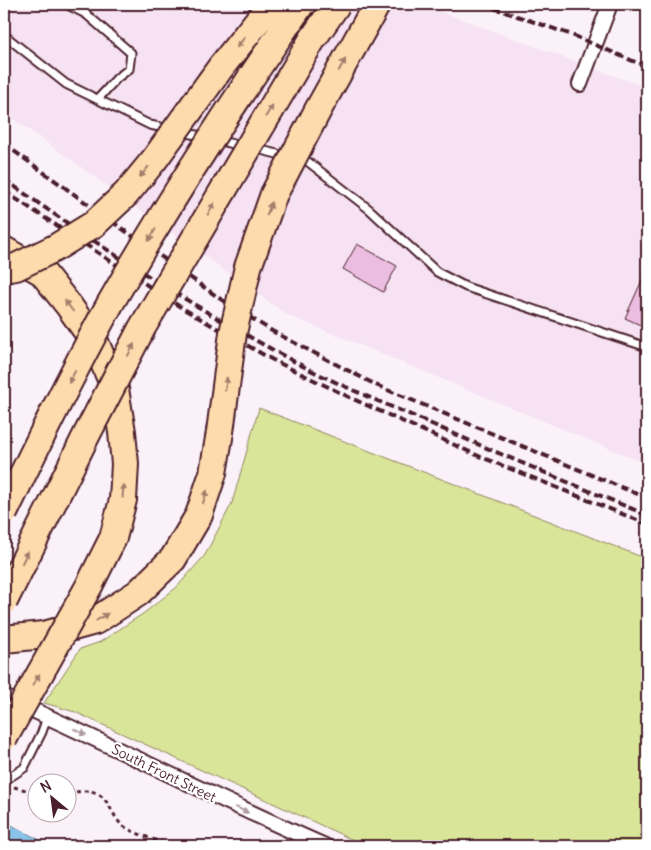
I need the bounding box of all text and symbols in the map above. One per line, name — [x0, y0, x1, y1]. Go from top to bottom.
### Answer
one-way arrow — [236, 35, 247, 48]
one-way arrow — [338, 58, 347, 71]
one-way arrow — [265, 104, 274, 117]
one-way arrow — [139, 166, 150, 178]
one-way arrow — [207, 202, 216, 216]
one-way arrow — [266, 202, 273, 217]
one-way arrow — [148, 229, 157, 242]
one-way arrow — [64, 299, 74, 313]
one-way arrow — [127, 343, 135, 357]
one-way arrow — [68, 369, 76, 384]
one-way arrow — [222, 375, 230, 391]
one-way arrow — [120, 482, 128, 498]
one-way arrow — [201, 489, 209, 504]
one-way arrow — [21, 550, 29, 564]
one-way arrow — [95, 612, 108, 621]
one-way arrow — [32, 673, 41, 686]
one-way arrow — [73, 728, 87, 736]
street label: South Front Street — [109, 740, 219, 806]
north arrow — [28, 772, 78, 822]
text: N — [37, 776, 54, 797]
one-way arrow — [235, 806, 249, 814]

